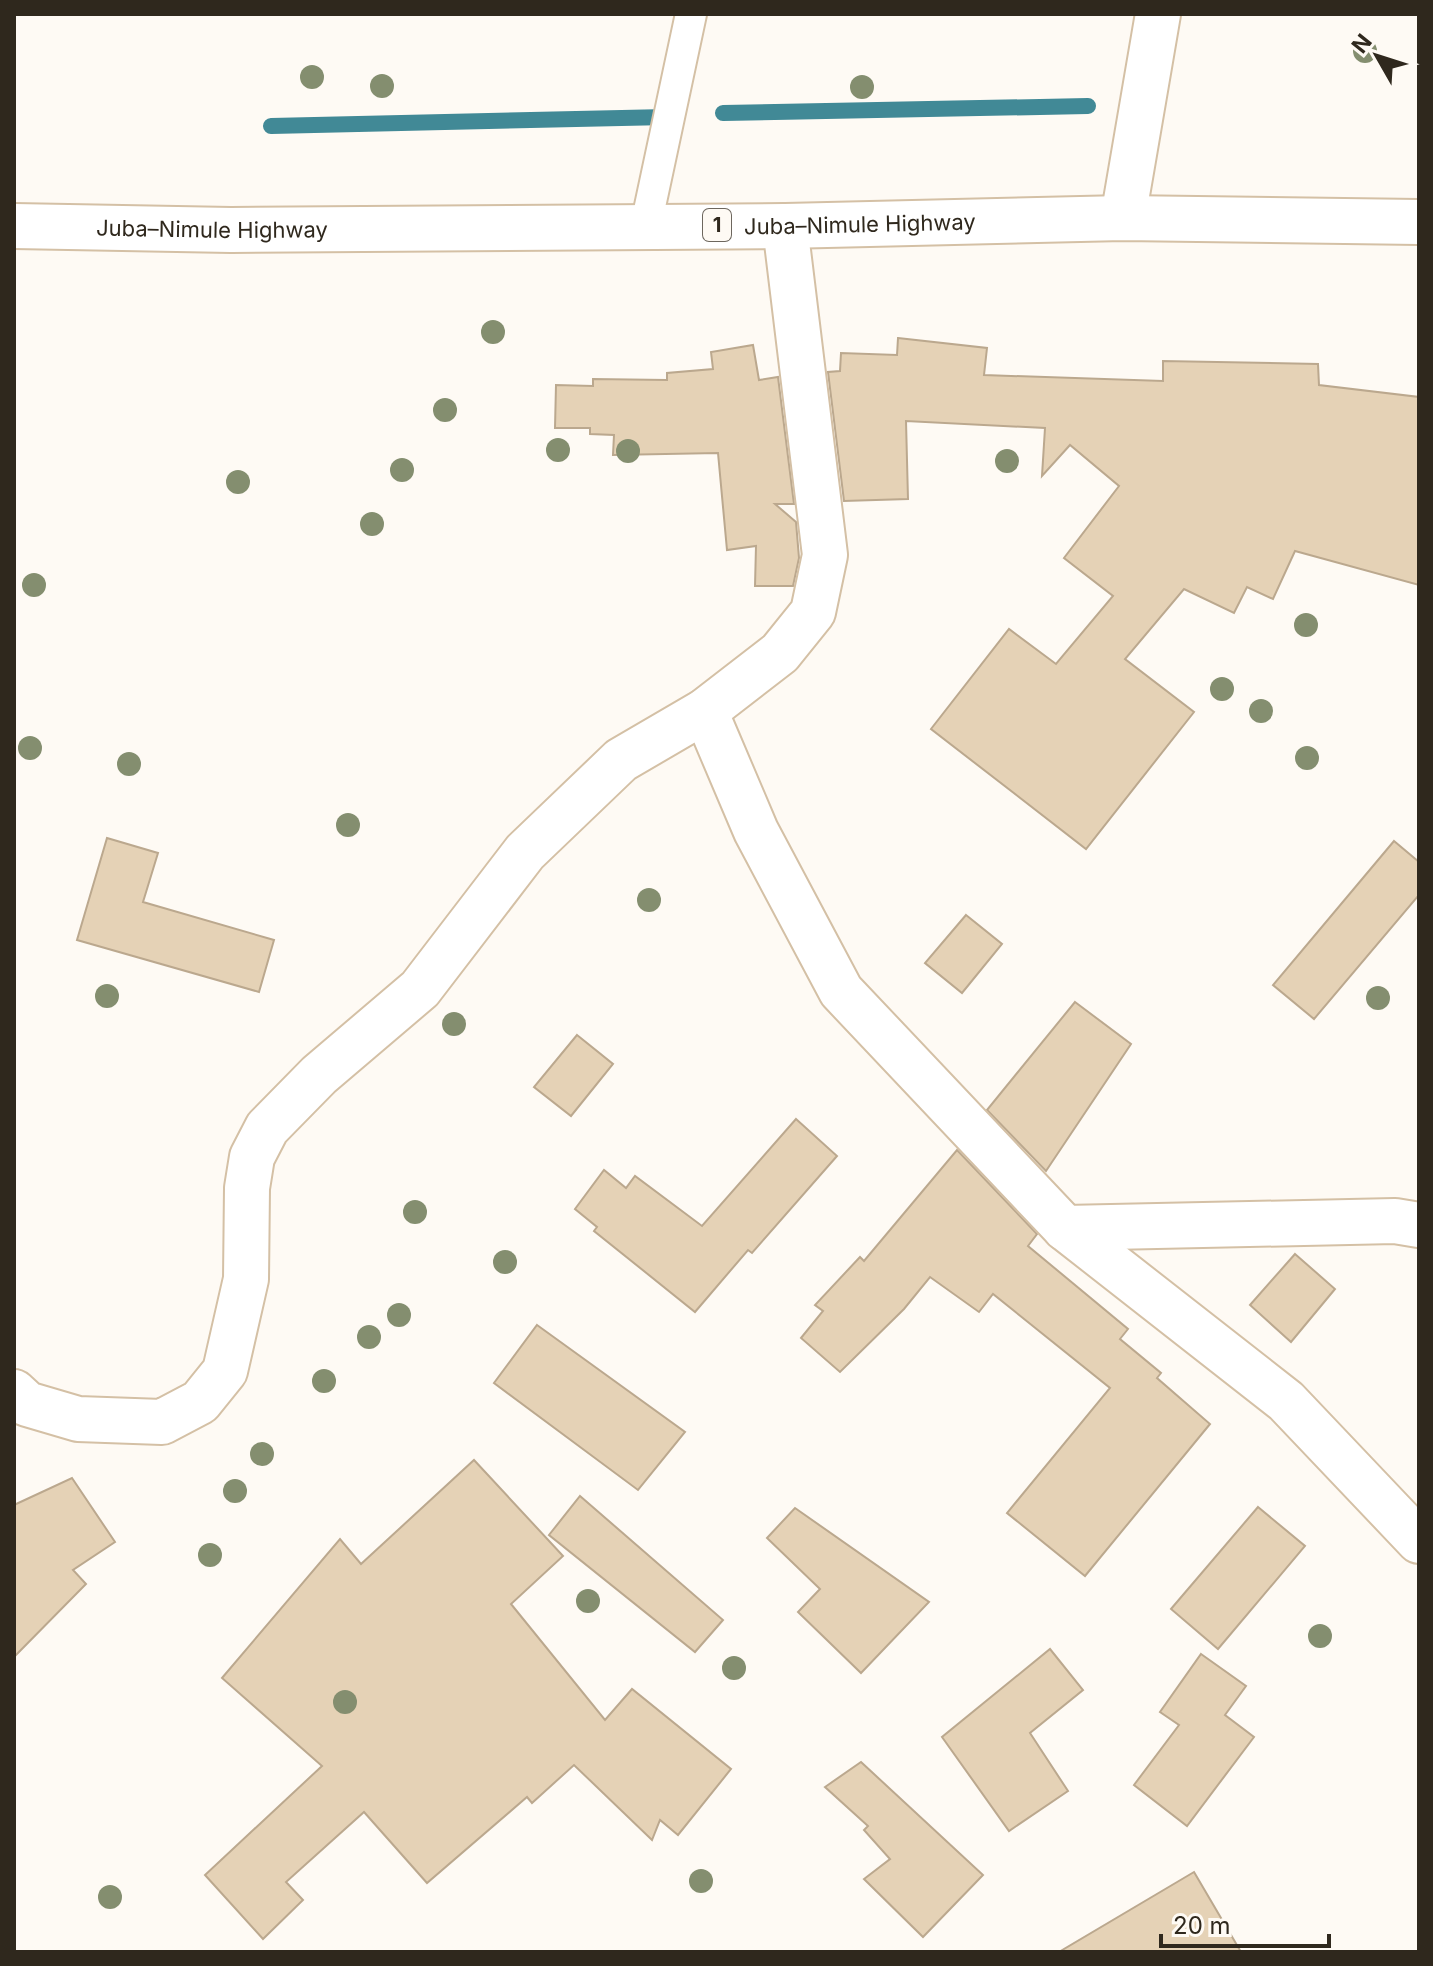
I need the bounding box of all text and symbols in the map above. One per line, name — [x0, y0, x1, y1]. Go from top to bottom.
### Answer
north arrow — [1337, 16, 1417, 96]
text: N — [1346, 29, 1377, 58]
street label: Juba–Nimule Highway — [744, 208, 976, 239]
road number: 1 — [703, 209, 731, 241]
street label: Juba–Nimule Highway — [96, 215, 328, 243]
scale bar — [1161, 1898, 1329, 1948]
text: 20 m — [1173, 1911, 1231, 1940]

